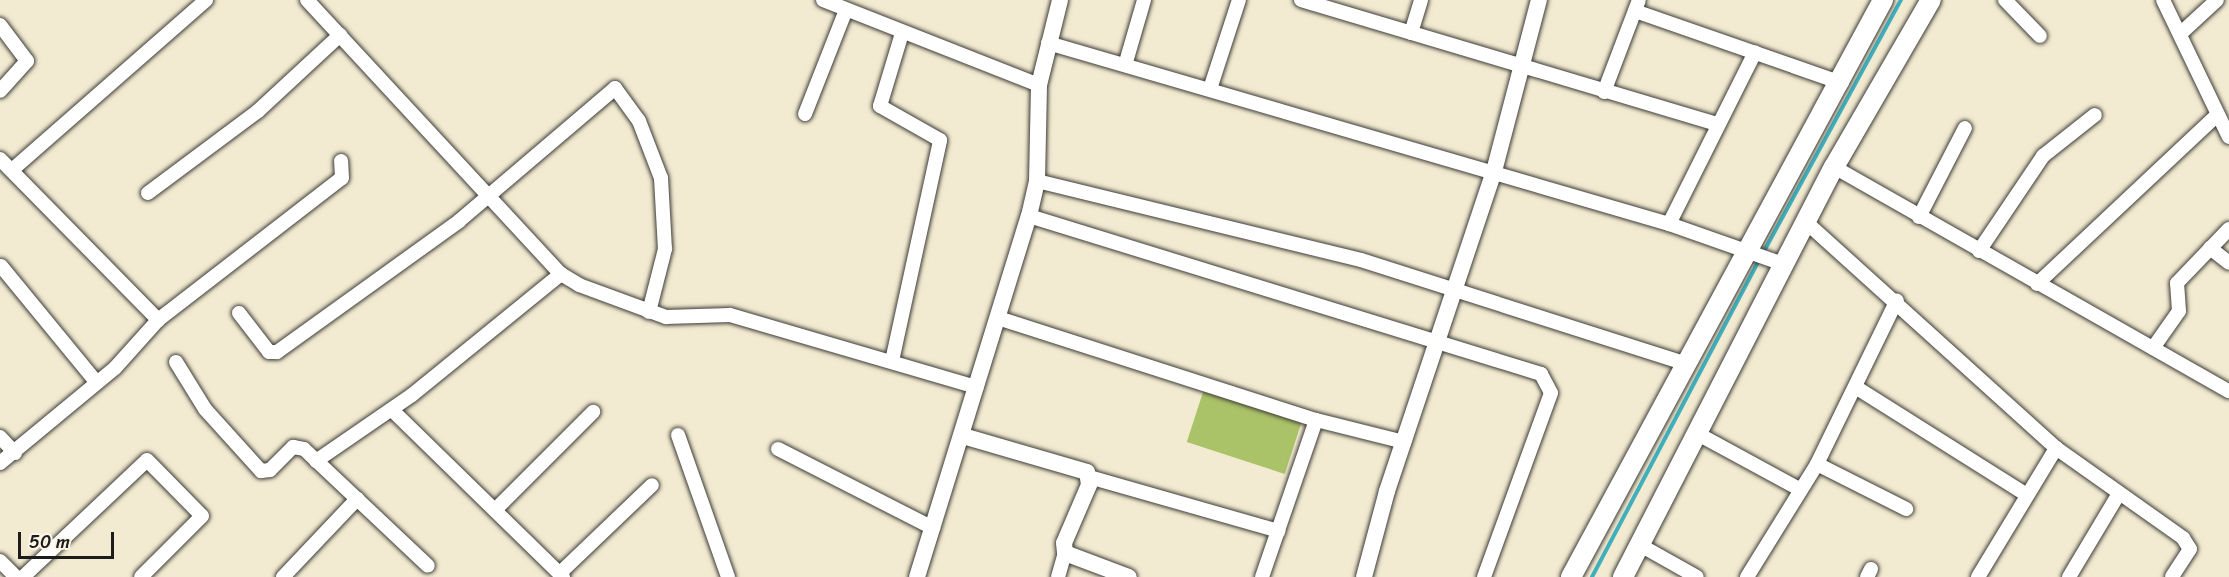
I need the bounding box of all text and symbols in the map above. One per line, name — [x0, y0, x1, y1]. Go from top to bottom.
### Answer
scale bar — [21, 520, 117, 558]
text: 50 m — [29, 526, 70, 558]

